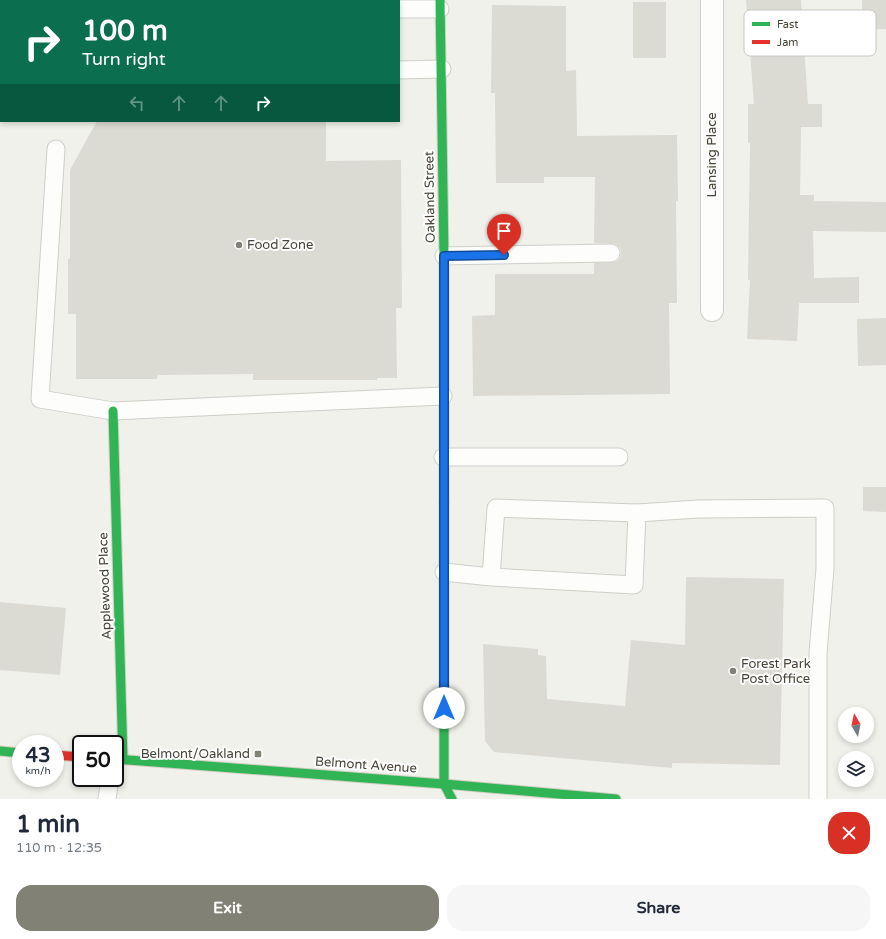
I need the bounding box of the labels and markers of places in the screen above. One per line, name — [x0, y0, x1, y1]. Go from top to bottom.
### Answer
pin — [487, 214, 521, 255]
place label: Food Zone — [247, 237, 313, 253]
marker: Food Zone — [234, 240, 244, 250]
place label: Forest Park Post Office — [741, 656, 811, 687]
marker: Forest Park Post Office — [728, 666, 738, 676]
place label: Belmont/Oakland — [141, 746, 250, 762]
marker: Belmont/Oakland — [253, 749, 263, 759]

